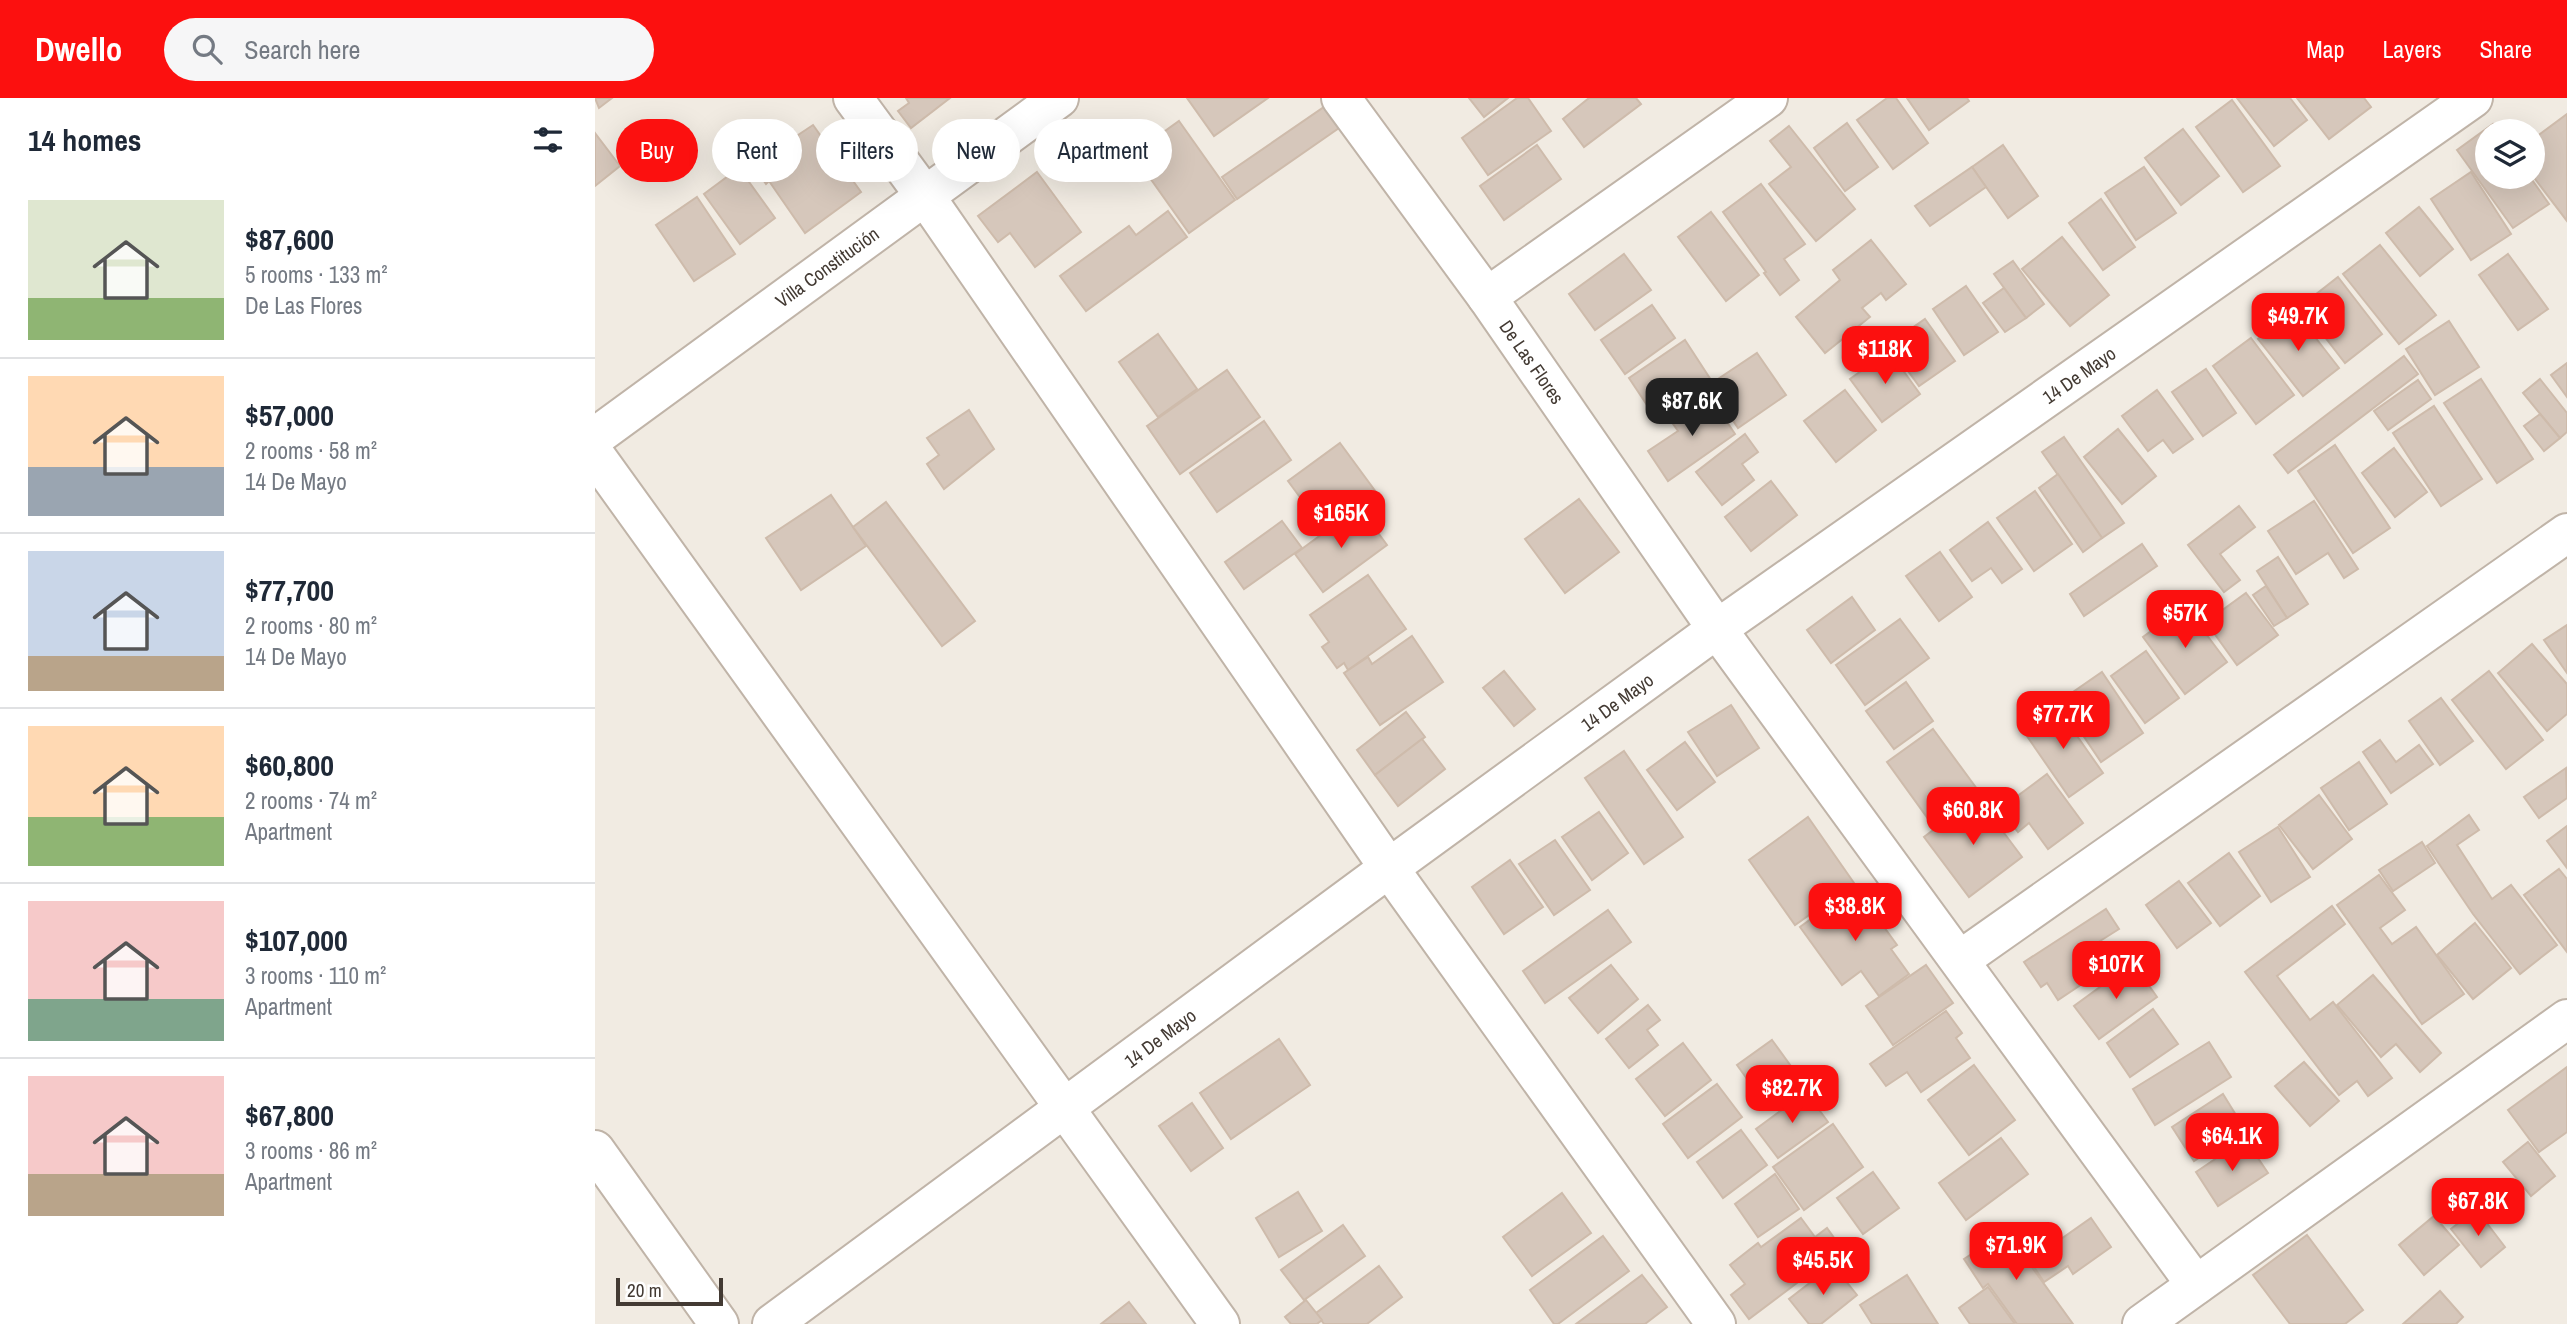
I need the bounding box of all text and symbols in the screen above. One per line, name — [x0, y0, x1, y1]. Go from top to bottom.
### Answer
search box — [164, 18, 654, 81]
text: Dwello — [35, 27, 122, 71]
icon: search — [188, 30, 226, 68]
text: Search here — [244, 32, 360, 67]
text: Map — [2306, 33, 2344, 65]
text: Layers — [2382, 33, 2441, 65]
text: Share — [2479, 33, 2532, 65]
chip: Buy — [616, 119, 698, 182]
chip: Rent — [712, 119, 802, 182]
chip: Filters — [816, 119, 918, 182]
chip: New — [932, 119, 1020, 182]
chip: Apartment — [1034, 119, 1172, 182]
map controls — [2475, 119, 2545, 189]
button: layers — [2475, 119, 2545, 189]
text: 14 homes — [28, 120, 142, 160]
icon: filters — [529, 121, 567, 159]
text: $87,600 — [245, 219, 334, 259]
street label: Villa Constitución — [770, 221, 884, 313]
icon: home — [84, 228, 168, 312]
text: 5 rooms · 133 m² — [245, 259, 388, 290]
text: De Las Flores — [245, 290, 362, 321]
pin: $49.7K — [2241, 294, 2355, 353]
text: $49.7K — [2268, 300, 2328, 331]
street label: De Las Flores — [1494, 315, 1571, 409]
pin: $118K — [1836, 327, 1934, 386]
text: $118K — [1858, 333, 1912, 364]
street label: 14 De Mayo — [2037, 340, 2121, 410]
pin: $87.6K — [1635, 378, 1749, 438]
text: $87.6K — [1662, 385, 1722, 416]
text: $57,000 — [245, 395, 334, 435]
icon: home — [84, 404, 168, 488]
text: 2 rooms · 58 m² — [245, 435, 377, 466]
text: 14 De Mayo — [245, 466, 347, 497]
pin: $165K — [1292, 490, 1390, 550]
text: $165K — [1313, 497, 1369, 528]
text: $77,700 — [245, 570, 334, 610]
icon: home — [84, 579, 168, 663]
pin: $57K — [2144, 590, 2226, 650]
text: $57K — [2162, 597, 2208, 628]
text: 2 rooms · 80 m² — [245, 610, 377, 641]
text: 14 De Mayo — [245, 641, 347, 672]
street label: 14 De Mayo — [1575, 667, 1659, 737]
pin: $77.7K — [2006, 692, 2120, 751]
text: $77.7K — [2033, 698, 2093, 729]
text: $60,800 — [245, 745, 334, 785]
icon: home — [84, 754, 168, 838]
text: 2 rooms · 74 m² — [245, 785, 377, 816]
pin: $60.8K — [1916, 788, 2030, 847]
text: $60.8K — [1943, 794, 2003, 825]
text: Apartment — [245, 816, 332, 847]
pin: $38.8K — [1798, 884, 1912, 943]
text: $38.8K — [1825, 890, 1885, 921]
text: $107,000 — [245, 920, 348, 960]
icon: home — [84, 929, 168, 1013]
pin: $107K — [2067, 942, 2165, 1001]
text: $107K — [2088, 948, 2144, 979]
text: 3 rooms · 110 m² — [245, 960, 386, 991]
text: Apartment — [245, 991, 332, 1022]
street label: 14 De Mayo — [1119, 1002, 1201, 1074]
pin: $82.7K — [1735, 1066, 1849, 1125]
text: $82.7K — [1762, 1072, 1822, 1103]
text: $67,800 — [245, 1095, 334, 1135]
icon: home — [84, 1104, 168, 1188]
pin: $64.1K — [2175, 1114, 2289, 1173]
text: $64.1K — [2202, 1120, 2262, 1151]
text: 3 rooms · 86 m² — [245, 1135, 377, 1166]
text: Apartment — [245, 1166, 332, 1197]
pin: $67.8K — [2421, 1178, 2535, 1238]
text: $67.8K — [2448, 1185, 2508, 1216]
pin: $71.9K — [1959, 1222, 2073, 1282]
text: $71.9K — [1986, 1229, 2046, 1260]
pin: $45.5K — [1766, 1238, 1880, 1297]
text: $45.5K — [1793, 1244, 1853, 1275]
scale bar — [616, 1275, 723, 1307]
text: 20 m — [627, 1277, 662, 1303]

